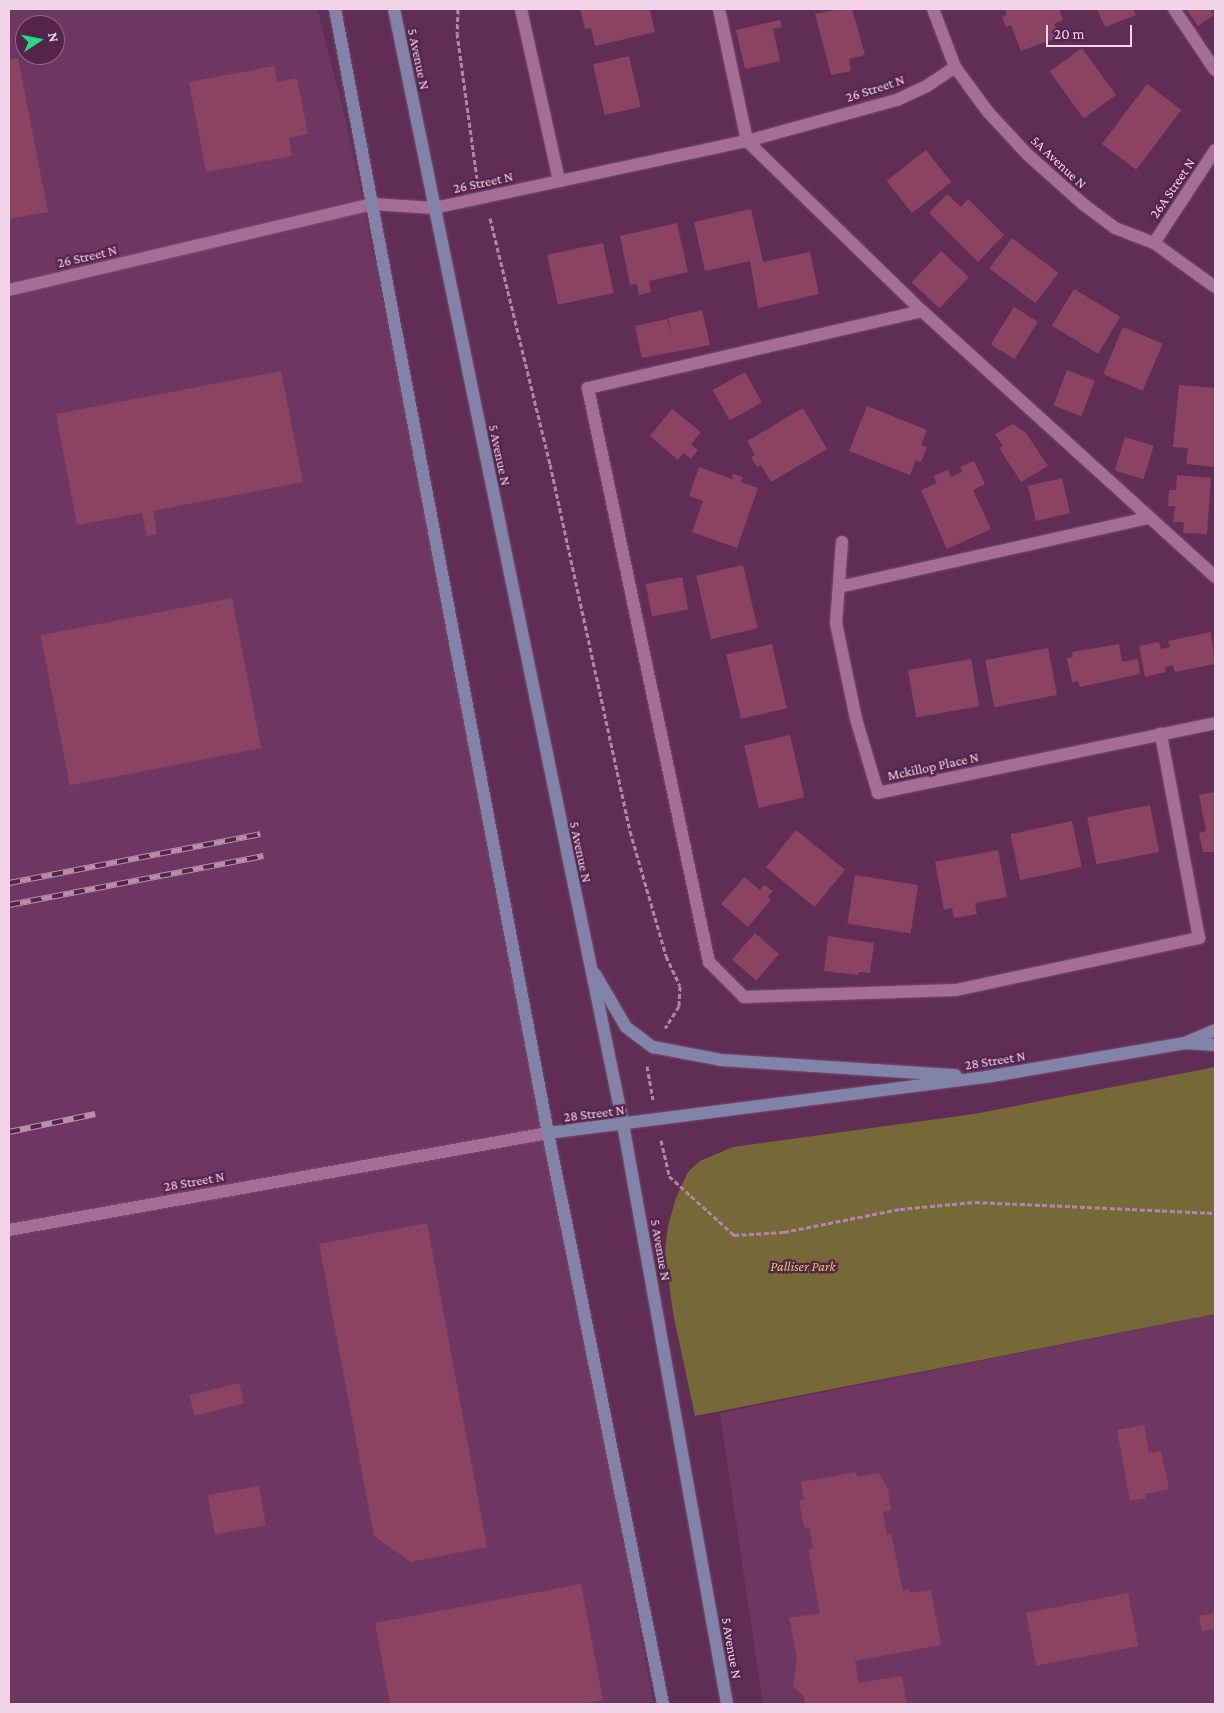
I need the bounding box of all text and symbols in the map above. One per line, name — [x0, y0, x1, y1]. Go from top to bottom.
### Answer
north arrow — [15, 15, 65, 65]
scale bar — [1049, 15, 1135, 47]
text: 20 m — [1054, 26, 1085, 42]
street label: 5 Avenue N — [404, 27, 434, 91]
text: N — [45, 31, 63, 44]
street label: 26 Street N — [843, 71, 907, 105]
street label: 5A Avenue N — [1028, 132, 1090, 192]
street label: 26A Street N — [1146, 155, 1198, 221]
street label: 26 Street N — [451, 167, 515, 197]
street label: 26 Street N — [55, 241, 119, 271]
street label: 5 Avenue N — [485, 423, 515, 487]
street label: Mckillop Place N — [886, 748, 980, 784]
street label: 5 Avenue N — [566, 820, 596, 884]
street label: 28 Street N — [963, 1047, 1027, 1073]
street label: 28 Street N — [562, 1101, 626, 1125]
street label: 28 Street N — [162, 1167, 226, 1195]
street label: 5 Avenue N — [647, 1218, 675, 1282]
park label: Palliser Park — [770, 1258, 836, 1274]
street label: 5 Avenue N — [718, 1616, 746, 1680]

